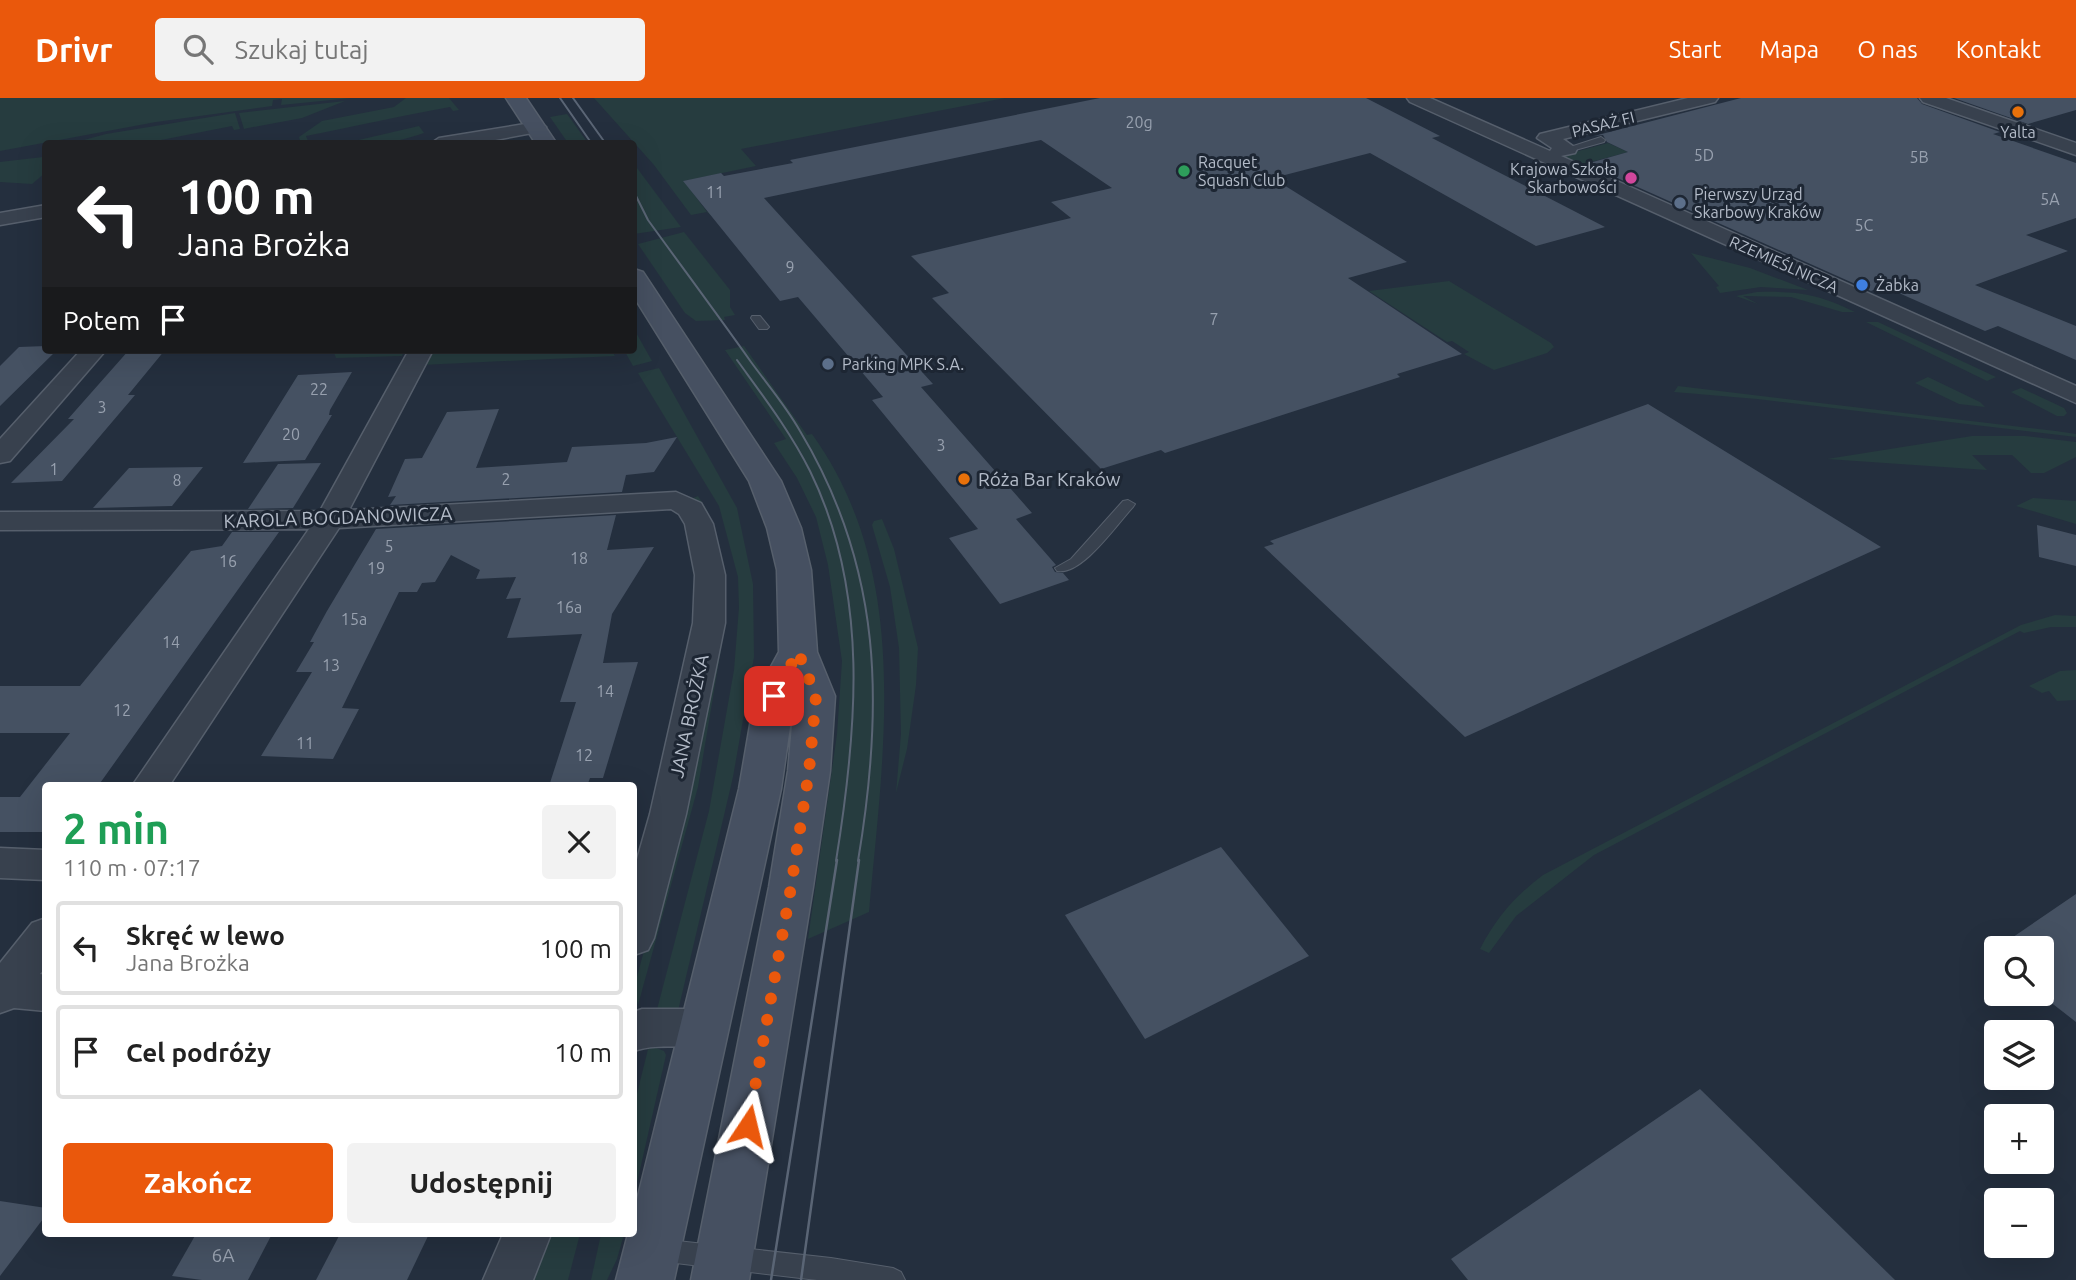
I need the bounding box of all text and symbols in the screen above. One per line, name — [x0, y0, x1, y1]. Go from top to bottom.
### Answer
search box — [155, 18, 645, 81]
icon: search — [179, 30, 217, 68]
text: Drivr — [35, 31, 113, 68]
text: Szukaj tutaj — [235, 35, 369, 64]
text: Start — [1669, 36, 1722, 63]
text: Mapa — [1760, 36, 1819, 63]
text: O nas — [1857, 36, 1918, 63]
text: Kontakt — [1956, 36, 2041, 63]
marker: Yalta — [2010, 104, 2026, 120]
street label: PASAŻ FI — [1570, 108, 1636, 140]
house number: 20g — [1125, 113, 1153, 131]
place label: Yalta — [2000, 123, 2036, 141]
house number: 5D — [1694, 146, 1714, 164]
house number: 5B — [1909, 148, 1929, 166]
place label: Racquet Squash Club — [1198, 153, 1285, 189]
place label: Krajowa Szkoła Skarbowości — [1510, 160, 1617, 196]
marker: Racquet Squash Club — [1176, 163, 1192, 179]
icon: left — [63, 168, 154, 259]
text: 100 m — [178, 168, 315, 223]
marker: Krajowa Szkoła Skarbowości — [1623, 170, 1639, 186]
house number: 11 — [706, 183, 724, 201]
place label: Pierwszy Urząd Skarbowy Kraków — [1694, 185, 1822, 221]
house number: 5A — [2040, 190, 2060, 208]
marker: Pierwszy Urząd Skarbowy Kraków — [1672, 195, 1688, 211]
house number: 5C — [1855, 216, 1874, 234]
text: Jana Brożka — [178, 226, 350, 262]
street label: RZEMIEŚLNICZA — [1727, 231, 1842, 296]
house number: 9 — [785, 258, 795, 276]
place label: Żabka — [1876, 276, 1919, 294]
marker: Żabka — [1854, 277, 1870, 293]
icon: arrive — [154, 301, 192, 339]
text: Potem — [63, 306, 140, 335]
house number: 7 — [1209, 310, 1219, 328]
place label: Parking MPK S.A. — [842, 355, 964, 373]
marker: Parking MPK S.A. — [820, 356, 836, 372]
house number: 22 — [310, 380, 328, 398]
house number: 3 — [97, 398, 107, 416]
house number: 20 — [282, 425, 300, 443]
house number: 3 — [936, 436, 946, 454]
house number: 1 — [49, 460, 59, 478]
place label: Róża Bar Kraków — [978, 468, 1121, 490]
house number: 2 — [501, 470, 511, 488]
house number: 8 — [172, 471, 182, 489]
marker: Róża Bar Kraków — [956, 471, 972, 487]
street label: KAROLA BOGDANOWICZA — [223, 502, 453, 532]
house number: 5 — [384, 537, 394, 555]
house number: 18 — [570, 549, 588, 567]
house number: 16 — [219, 552, 237, 570]
house number: 19 — [367, 559, 385, 577]
house number: 16a — [556, 598, 582, 616]
house number: 15a — [341, 610, 367, 628]
house number: 14 — [162, 633, 180, 651]
street label: JANA BROŻKA — [665, 652, 713, 780]
house number: 13 — [322, 656, 340, 674]
pin — [744, 666, 804, 726]
icon: arrive — [755, 677, 793, 715]
house number: 14 — [596, 682, 614, 700]
house number: 12 — [113, 701, 131, 719]
house number: 11 — [296, 734, 314, 752]
house number: 12 — [575, 746, 593, 764]
text: 2 min — [63, 805, 169, 852]
button: close — [542, 805, 616, 879]
text: 110 m · 07:17 — [63, 855, 201, 880]
text: Skręć w lewo — [126, 921, 285, 950]
icon: left — [67, 929, 105, 967]
text: 100 m — [540, 934, 612, 963]
map controls — [1984, 936, 2054, 1258]
button: search — [1984, 936, 2054, 1006]
text: Jana Brożka — [126, 950, 250, 975]
button: layers — [1984, 1020, 2054, 1090]
icon: arrive — [67, 1033, 105, 1071]
text: Cel podróży — [126, 1038, 271, 1067]
text: 10 m — [554, 1038, 612, 1067]
position arrow — [711, 1089, 785, 1163]
button: + — [1984, 1104, 2054, 1174]
button: Zakończ — [63, 1143, 333, 1223]
button: Udostępnij — [347, 1143, 616, 1223]
button: − — [1984, 1188, 2054, 1258]
house number: 6A — [211, 1244, 235, 1266]

